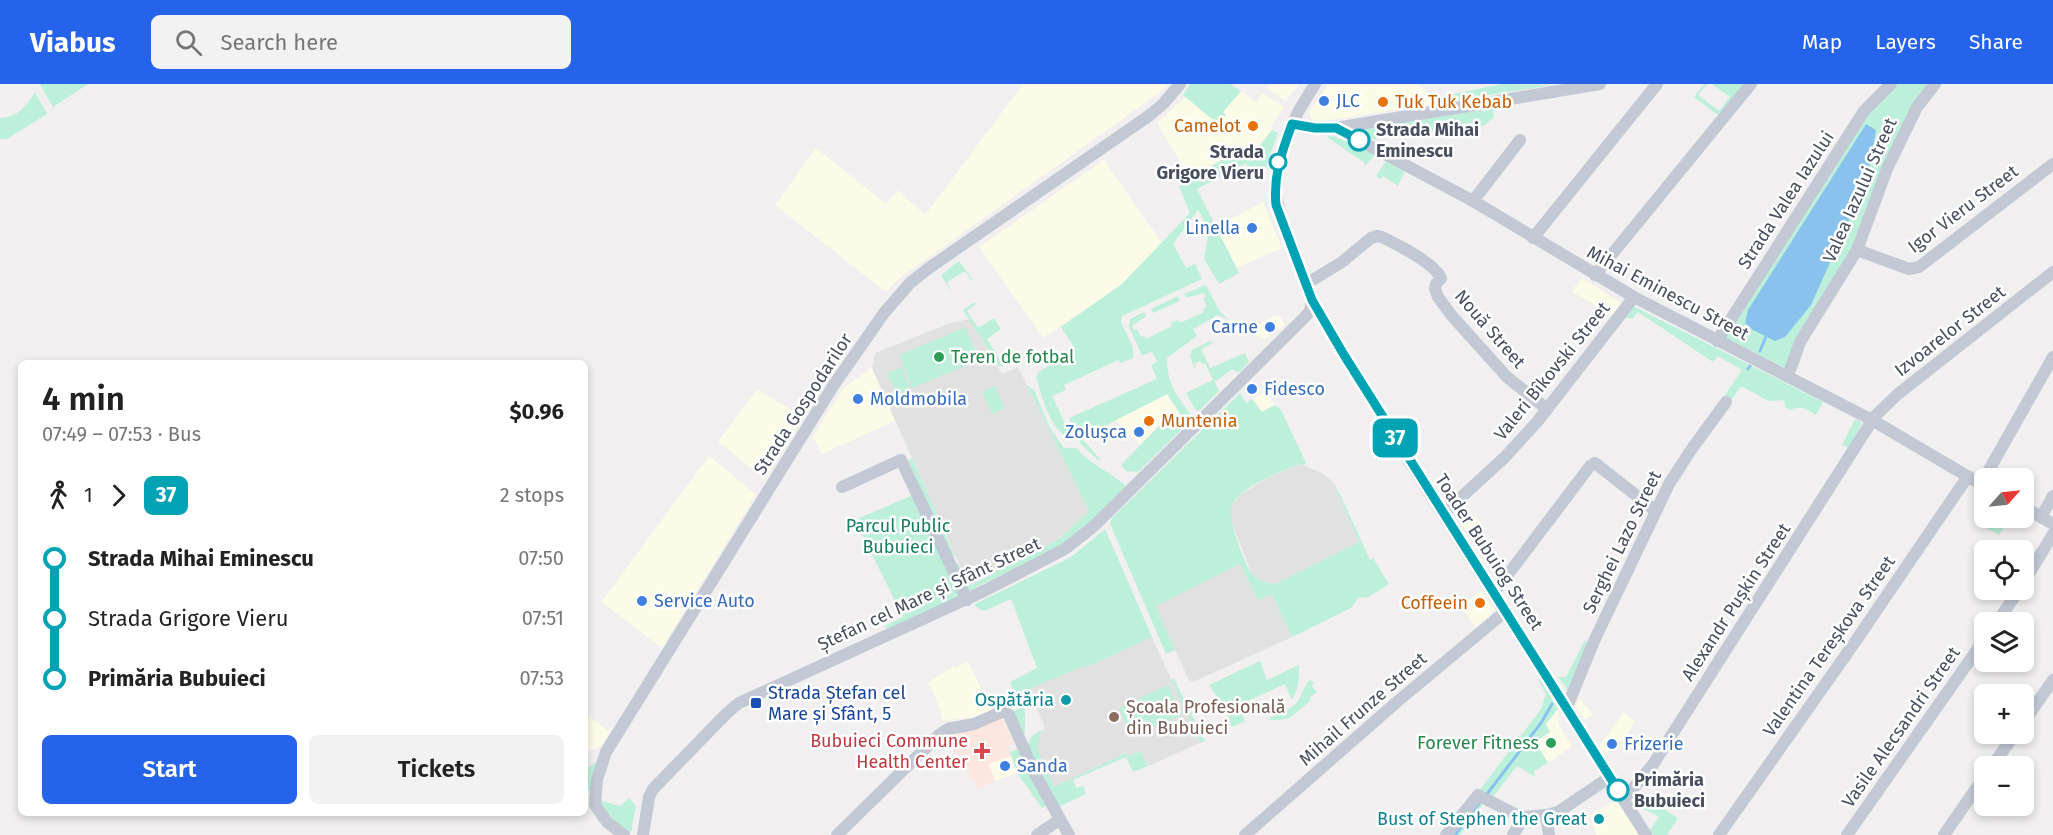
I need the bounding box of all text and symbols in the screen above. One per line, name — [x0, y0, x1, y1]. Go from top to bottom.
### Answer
search box — [151, 15, 571, 69]
text: Viabus — [30, 26, 115, 59]
icon: search — [172, 26, 205, 59]
text: Search here — [220, 29, 338, 56]
text: Map — [1802, 29, 1842, 55]
text: Layers — [1875, 29, 1936, 55]
text: Share — [1969, 29, 2023, 55]
place label: JLC — [1336, 90, 1360, 112]
place label: Tuk Tuk Kebab — [1395, 91, 1512, 113]
marker: JLC — [1317, 94, 1331, 108]
marker: Tuk Tuk Kebab — [1376, 95, 1390, 109]
street label: Valea Iazului Street — [1818, 114, 1902, 266]
place label: Camelot — [1174, 115, 1241, 137]
marker: Camelot — [1246, 119, 1260, 133]
place label: Strada Mihai Eminescu — [1376, 119, 1479, 162]
street label: Strada Valea Iazului — [1733, 127, 1839, 273]
marker: Strada Mihai Eminescu — [1348, 129, 1370, 151]
place label: Strada Grigore Vieru — [1156, 141, 1264, 184]
marker: Strada Grigore Vieru — [1269, 153, 1287, 171]
street label: Igor Vieru Street — [1903, 160, 2023, 258]
place label: Linella — [1185, 217, 1240, 239]
marker: Linella — [1245, 221, 1259, 235]
street label: Mihai Eminescu Street — [1583, 241, 1753, 345]
street label: Izvoarelor Street — [1890, 281, 2010, 381]
street label: Nouă Street — [1450, 285, 1530, 373]
street label: Valeri Bîkovski Street — [1489, 297, 1615, 445]
place label: Carne — [1211, 316, 1258, 338]
marker: Carne — [1263, 320, 1277, 334]
street label: Strada Gospodarilor — [749, 329, 857, 479]
place label: Teren de fotbal — [951, 346, 1074, 368]
marker: Teren de fotbal — [932, 350, 946, 364]
place label: Fidesco — [1264, 378, 1325, 400]
text: 4 min — [42, 379, 125, 419]
marker: Fidesco — [1245, 382, 1259, 396]
place label: Moldmobila — [870, 388, 967, 410]
marker: Moldmobila — [851, 392, 865, 406]
text: $0.96 — [510, 398, 564, 425]
place label: Muntenia — [1161, 410, 1237, 432]
marker: Muntenia — [1142, 414, 1156, 428]
line badge: 37 — [1368, 418, 1422, 458]
place label: Zolușca — [1065, 421, 1127, 444]
text: 07:49 – 07:53 · Bus — [42, 422, 201, 446]
marker: Zolușca — [1132, 425, 1146, 439]
text: 37 — [1385, 425, 1405, 451]
street label: Serghei Lazo Street — [1578, 466, 1666, 617]
north arrow — [1974, 468, 2034, 528]
map controls — [1974, 468, 2034, 816]
street label: Toader Bubuiog Street — [1430, 470, 1548, 635]
icon: walk — [42, 479, 75, 512]
icon: forward — [102, 479, 135, 512]
text: 37 — [156, 482, 176, 508]
text: 1 — [84, 483, 93, 507]
text: 2 stops — [500, 483, 564, 507]
park label: Parcul Public Bubuieci — [846, 515, 951, 558]
street label: Alexandr Pușkin Street — [1677, 519, 1796, 686]
street label: Ștefan cel Mare și Sfânt Street — [814, 532, 1045, 656]
button: locate — [1974, 540, 2034, 600]
text: Strada Mihai Eminescu — [88, 545, 314, 572]
text: 07:50 — [518, 546, 564, 570]
street label: Valentina Tereșkova Street — [1758, 551, 1901, 741]
place label: Service Auto — [654, 590, 755, 612]
place label: Coffeein — [1401, 592, 1468, 614]
marker: Service Auto — [635, 594, 649, 608]
marker: Coffeein — [1473, 596, 1487, 610]
text: Strada Grigore Vieru — [88, 605, 288, 632]
text: 07:51 — [522, 606, 564, 630]
button: layers — [1974, 612, 2034, 672]
street label: Vasile Alecsandri Street — [1837, 642, 1965, 812]
street label: Mihail Frunze Street — [1295, 647, 1432, 770]
text: Primăria Bubuieci — [88, 665, 266, 692]
text: 07:53 — [520, 666, 564, 690]
place label: Strada Ștefan cel Mare și Sfânt, 5 — [768, 682, 906, 726]
button: + — [1974, 684, 2034, 744]
place label: Ospătăria — [975, 689, 1054, 711]
marker: Ospătăria — [1059, 693, 1073, 707]
marker: Strada Ștefan cel Mare și Sfânt, 5 — [749, 696, 763, 710]
place label: Școala Profesională din Bubuieci — [1126, 696, 1286, 739]
marker: Școala Profesională din Bubuieci — [1107, 710, 1121, 724]
place label: Bubuieci Commune Health Center — [810, 730, 968, 773]
place label: Forever Fitness — [1417, 732, 1539, 754]
place label: Frizerie — [1624, 733, 1684, 755]
button: Start — [42, 735, 297, 804]
button: Tickets — [309, 735, 564, 804]
marker: Forever Fitness — [1544, 736, 1558, 750]
marker: Frizerie — [1605, 737, 1619, 751]
marker: Bubuieci Commune Health Center — [973, 742, 991, 760]
place label: Sanda — [1017, 755, 1068, 777]
button: − — [1974, 756, 2034, 816]
marker: Sanda — [998, 759, 1012, 773]
place label: Primăria Bubuieci — [1634, 769, 1705, 812]
marker: Primăria Bubuieci — [1607, 779, 1629, 801]
place label: Bust of Stephen the Great — [1377, 808, 1587, 830]
marker: Bust of Stephen the Great — [1592, 812, 1606, 826]

